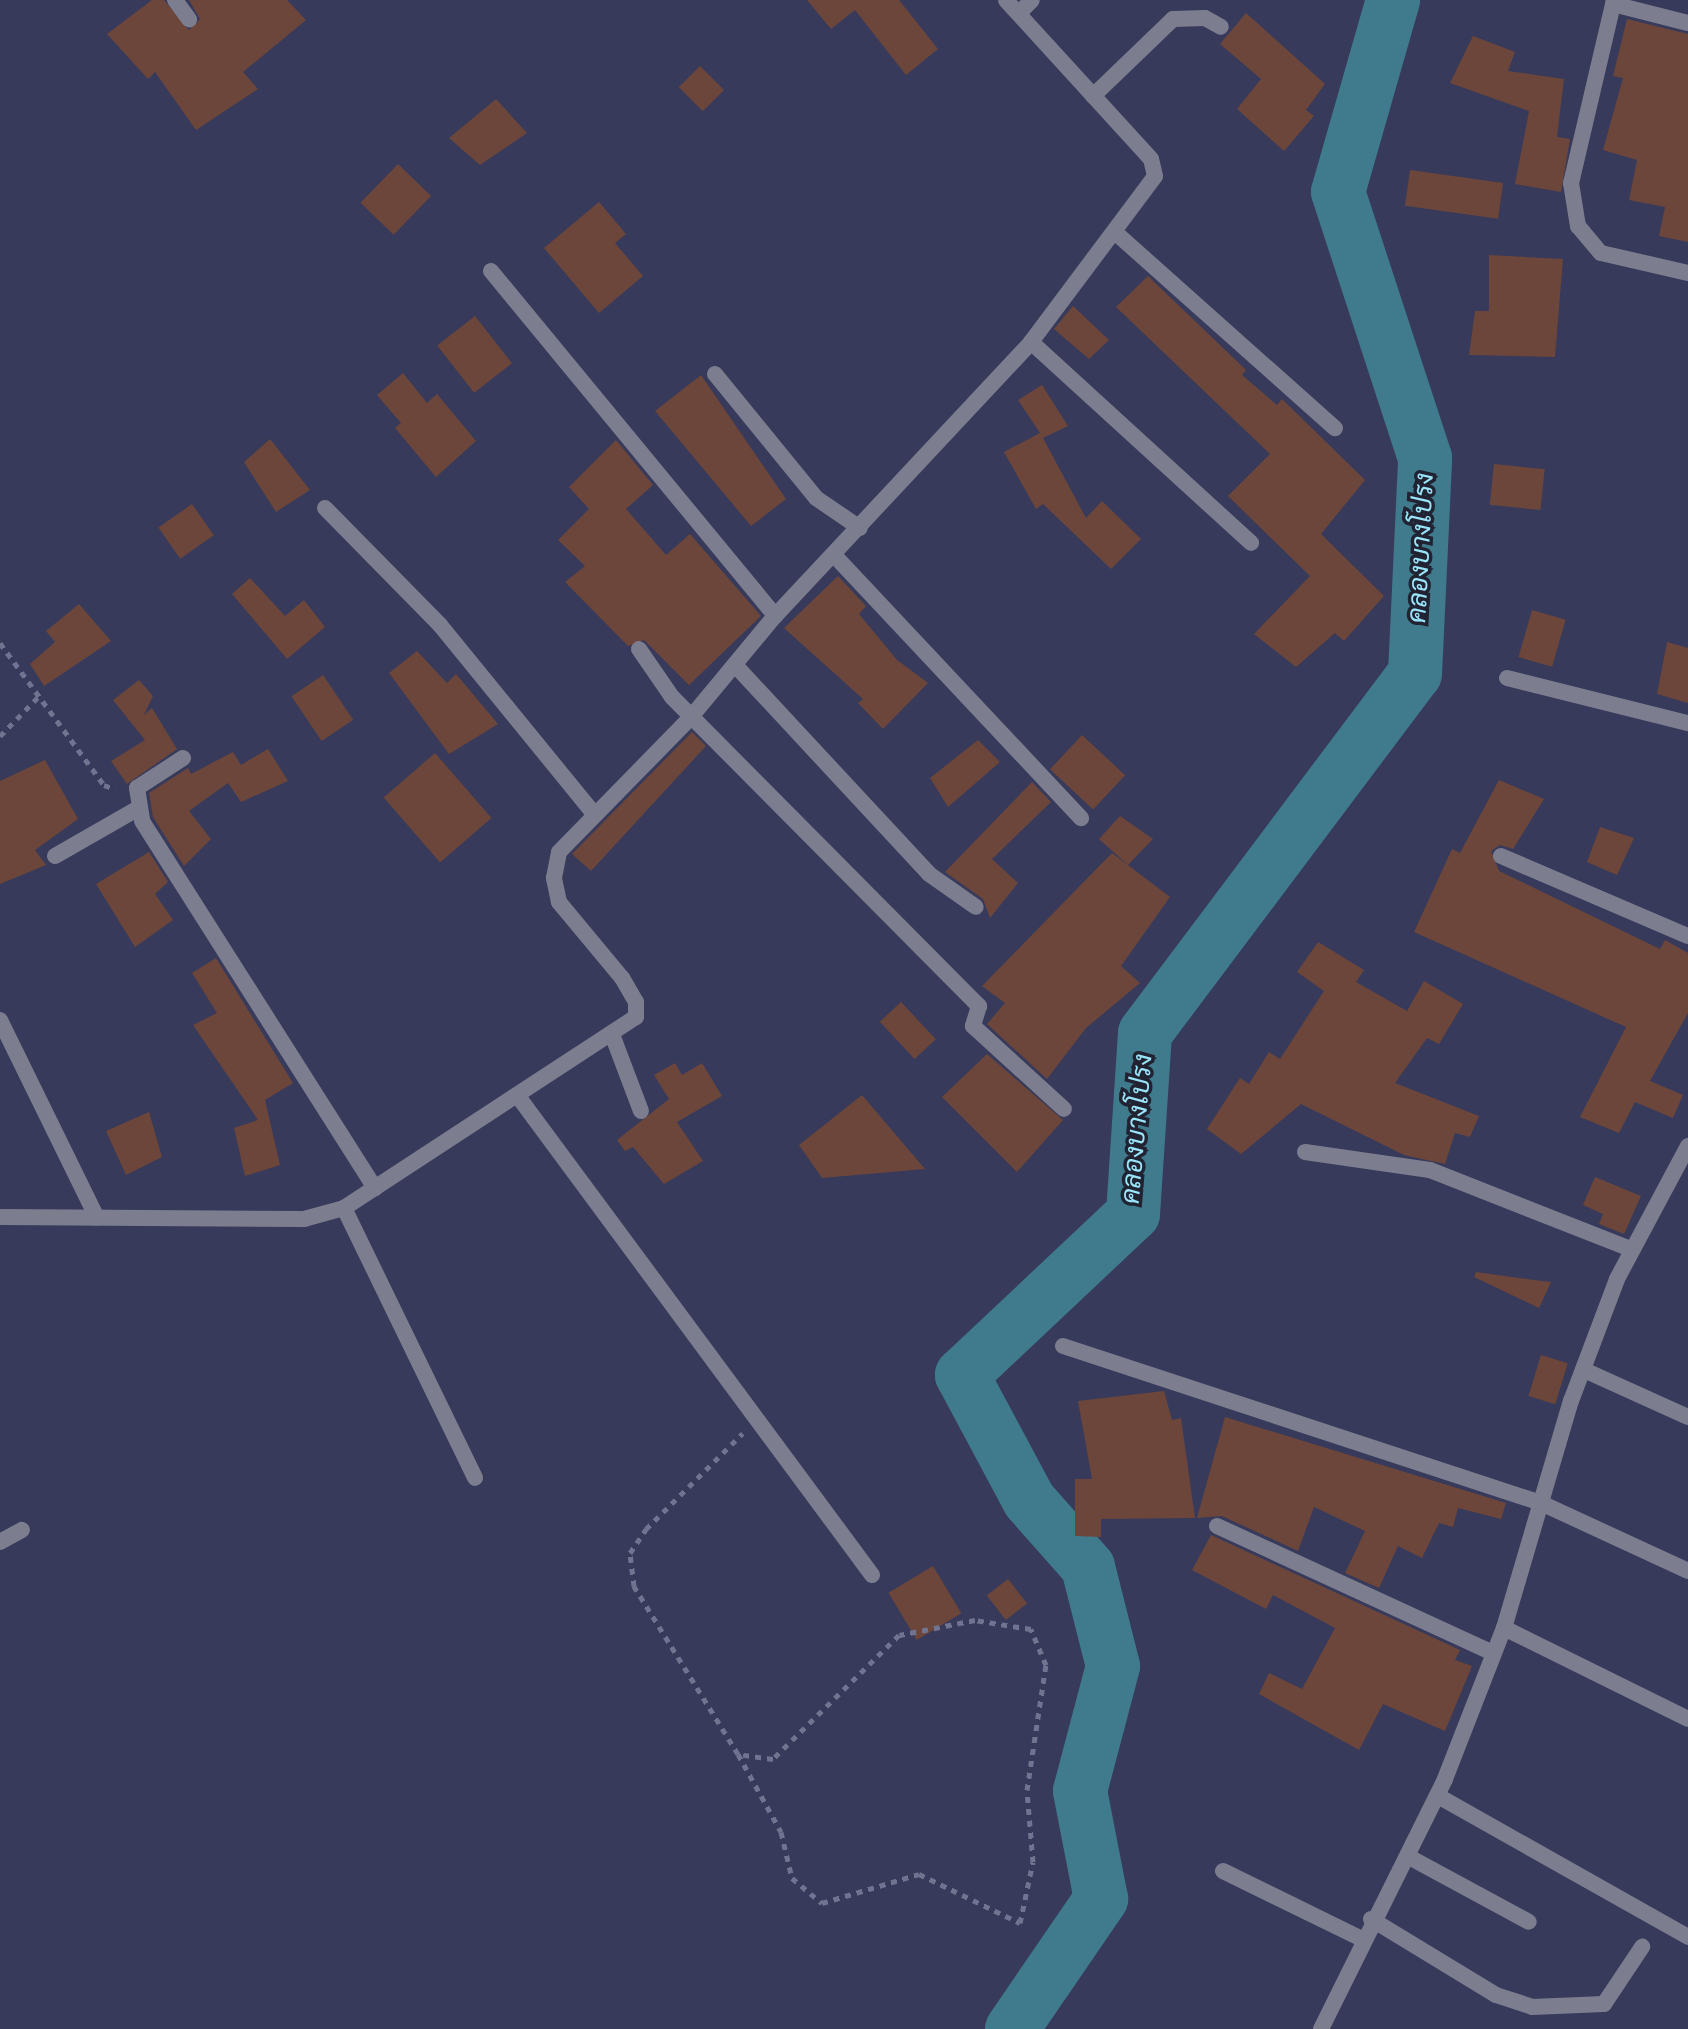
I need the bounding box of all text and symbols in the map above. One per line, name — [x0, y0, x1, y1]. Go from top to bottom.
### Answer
water label: คลองบางโปรง — [1401, 472, 1441, 624]
water label: คลองบางโปรง — [1115, 1053, 1159, 1205]

